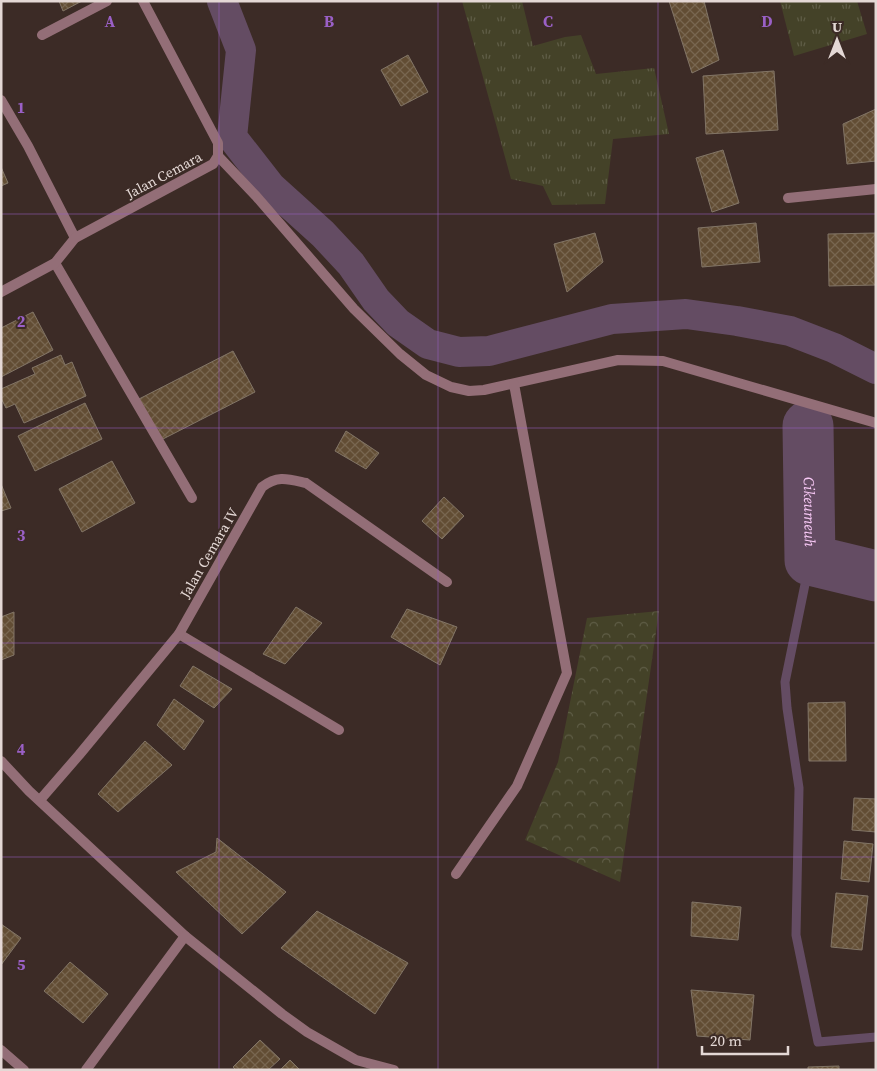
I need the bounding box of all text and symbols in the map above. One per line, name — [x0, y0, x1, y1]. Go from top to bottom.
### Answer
text: A — [105, 10, 116, 32]
text: B — [324, 10, 335, 32]
text: C — [543, 10, 553, 32]
text: D — [761, 10, 773, 32]
north arrow — [812, 15, 862, 65]
text: U — [832, 17, 842, 37]
text: 1 — [17, 96, 25, 118]
street label: Jalan Cemara — [122, 146, 206, 204]
text: 2 — [17, 310, 26, 332]
water label: Cikeumeuh — [799, 477, 821, 547]
street label: Jalan Cemara IV — [175, 504, 243, 603]
text: 3 — [17, 524, 26, 546]
text: 4 — [17, 738, 26, 760]
text: 5 — [17, 953, 26, 975]
scale bar — [702, 1024, 788, 1056]
text: 20 m — [710, 1030, 742, 1051]

